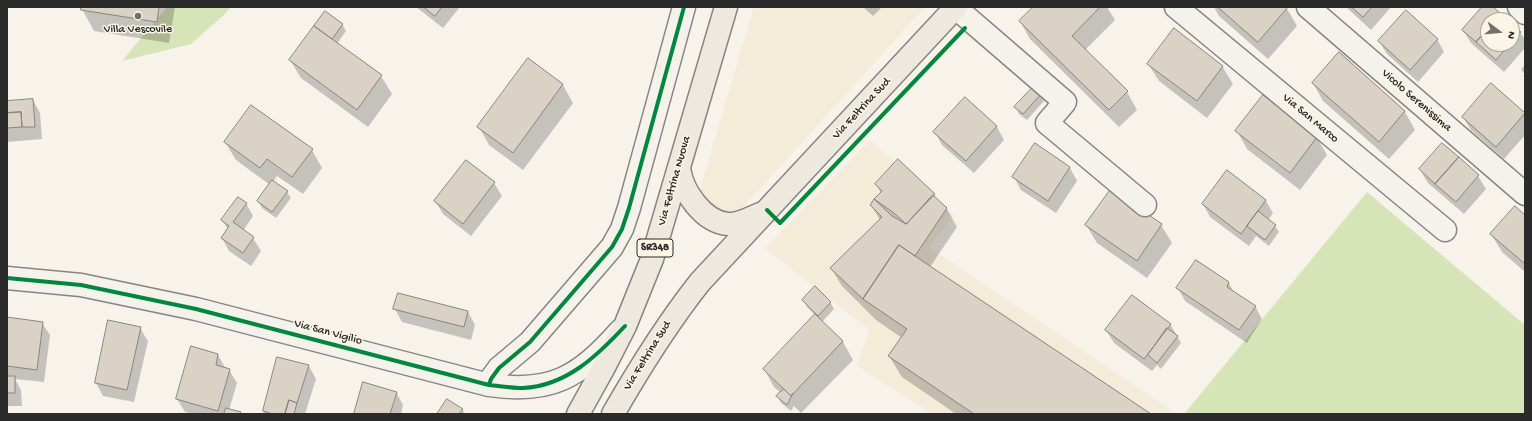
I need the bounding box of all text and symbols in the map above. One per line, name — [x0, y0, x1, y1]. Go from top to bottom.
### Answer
marker: Villa Vescovile — [133, 11, 143, 21]
north arrow — [1480, 12, 1520, 52]
place label: Villa Vescovile — [104, 23, 172, 37]
text: N — [1504, 30, 1517, 40]
street label: Vicolo Serenissima — [1378, 67, 1454, 135]
street label: Via Feltrina Sud — [830, 75, 894, 143]
street label: Via San Marco — [1279, 91, 1341, 147]
street label: Via Feltrina Nuova — [655, 135, 695, 227]
road number: SR348 — [637, 239, 673, 257]
street label: Via San Vigilio — [292, 317, 364, 349]
street label: Via Feltrina Sud — [621, 319, 675, 393]

